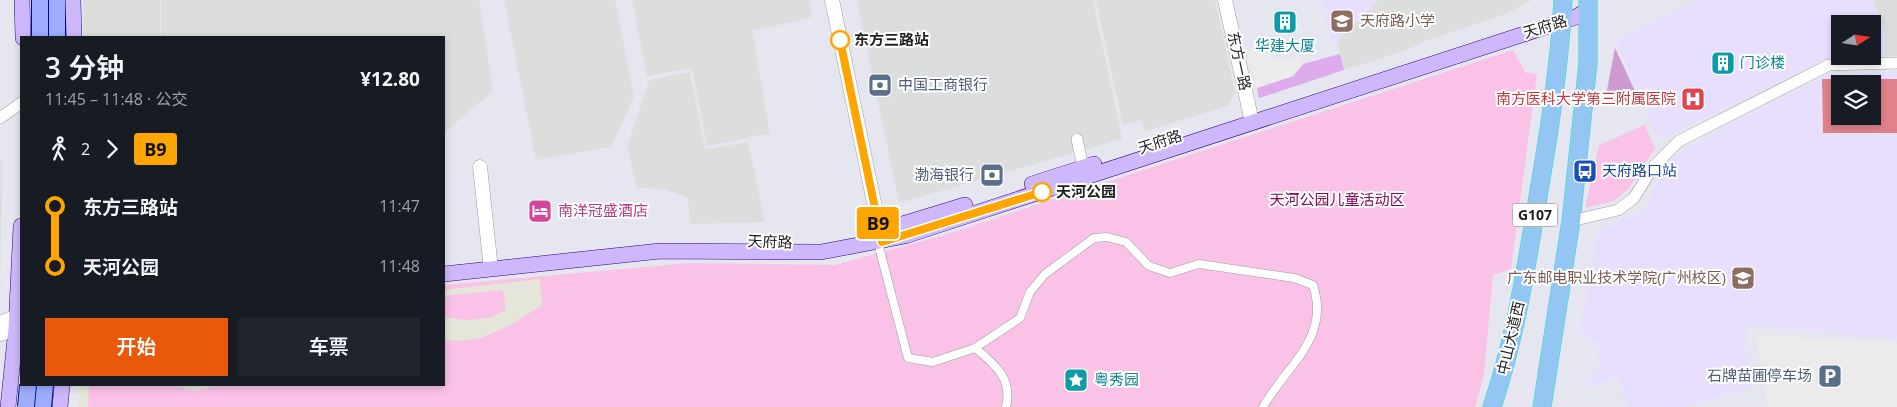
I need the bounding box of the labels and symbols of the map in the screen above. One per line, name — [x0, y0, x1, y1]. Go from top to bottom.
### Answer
school or university icon: 天府路小学 — [1329, 8, 1355, 34]
building icon: 华建大厦 — [1272, 9, 1298, 35]
place label: 天府路小学 — [1360, 10, 1435, 30]
street label: 天府路 — [1520, 10, 1569, 42]
north arrow — [1831, 15, 1881, 65]
place label: 东方三路站 — [854, 29, 929, 49]
street label: 东方一路 — [1224, 29, 1256, 92]
marker: 东方三路站 — [830, 30, 850, 50]
place label: 华建大厦 — [1255, 35, 1315, 55]
building icon: 门诊楼 — [1710, 50, 1736, 76]
place label: 门诊楼 — [1740, 52, 1785, 72]
bank icon: 中国工商银行 — [867, 72, 893, 98]
place label: 中国工商银行 — [898, 74, 988, 94]
hospital icon: 南方医科大学第三附属医院 — [1680, 86, 1706, 112]
place label: 南方医科大学第三附属医院 — [1496, 88, 1676, 108]
street label: 天府路 — [1135, 125, 1184, 158]
bus stop icon: 天府路口站 — [1572, 158, 1598, 184]
place label: 天府路口站 — [1602, 160, 1677, 180]
bank icon: 渤海银行 — [979, 162, 1005, 188]
place label: 渤海银行 — [914, 164, 974, 184]
place label: 天河公园 — [1056, 181, 1116, 201]
marker: 天河公园 — [1032, 182, 1052, 202]
park label: 天河公园儿童活动区 — [1269, 189, 1405, 209]
hotel icon: 南洋冠盛酒店 — [527, 198, 553, 224]
place label: 南洋冠盛酒店 — [558, 200, 648, 220]
road number: G107 — [1512, 204, 1558, 226]
line badge: B9 — [856, 207, 900, 239]
street label: 天府路 — [747, 230, 793, 252]
school or university icon: 广东邮电职业技术学院(广州校区) — [1730, 265, 1756, 291]
place label: 广东邮电职业技术学院(广州校区) — [1507, 267, 1726, 287]
street label: 中山大道西 — [1492, 299, 1528, 377]
parking icon: 石牌苗圃停车场 — [1817, 363, 1843, 389]
place label: 石牌苗圃停车场 — [1707, 365, 1812, 385]
place icon: 粤秀园 — [1063, 367, 1089, 393]
place label: 粤秀园 — [1094, 369, 1139, 389]

